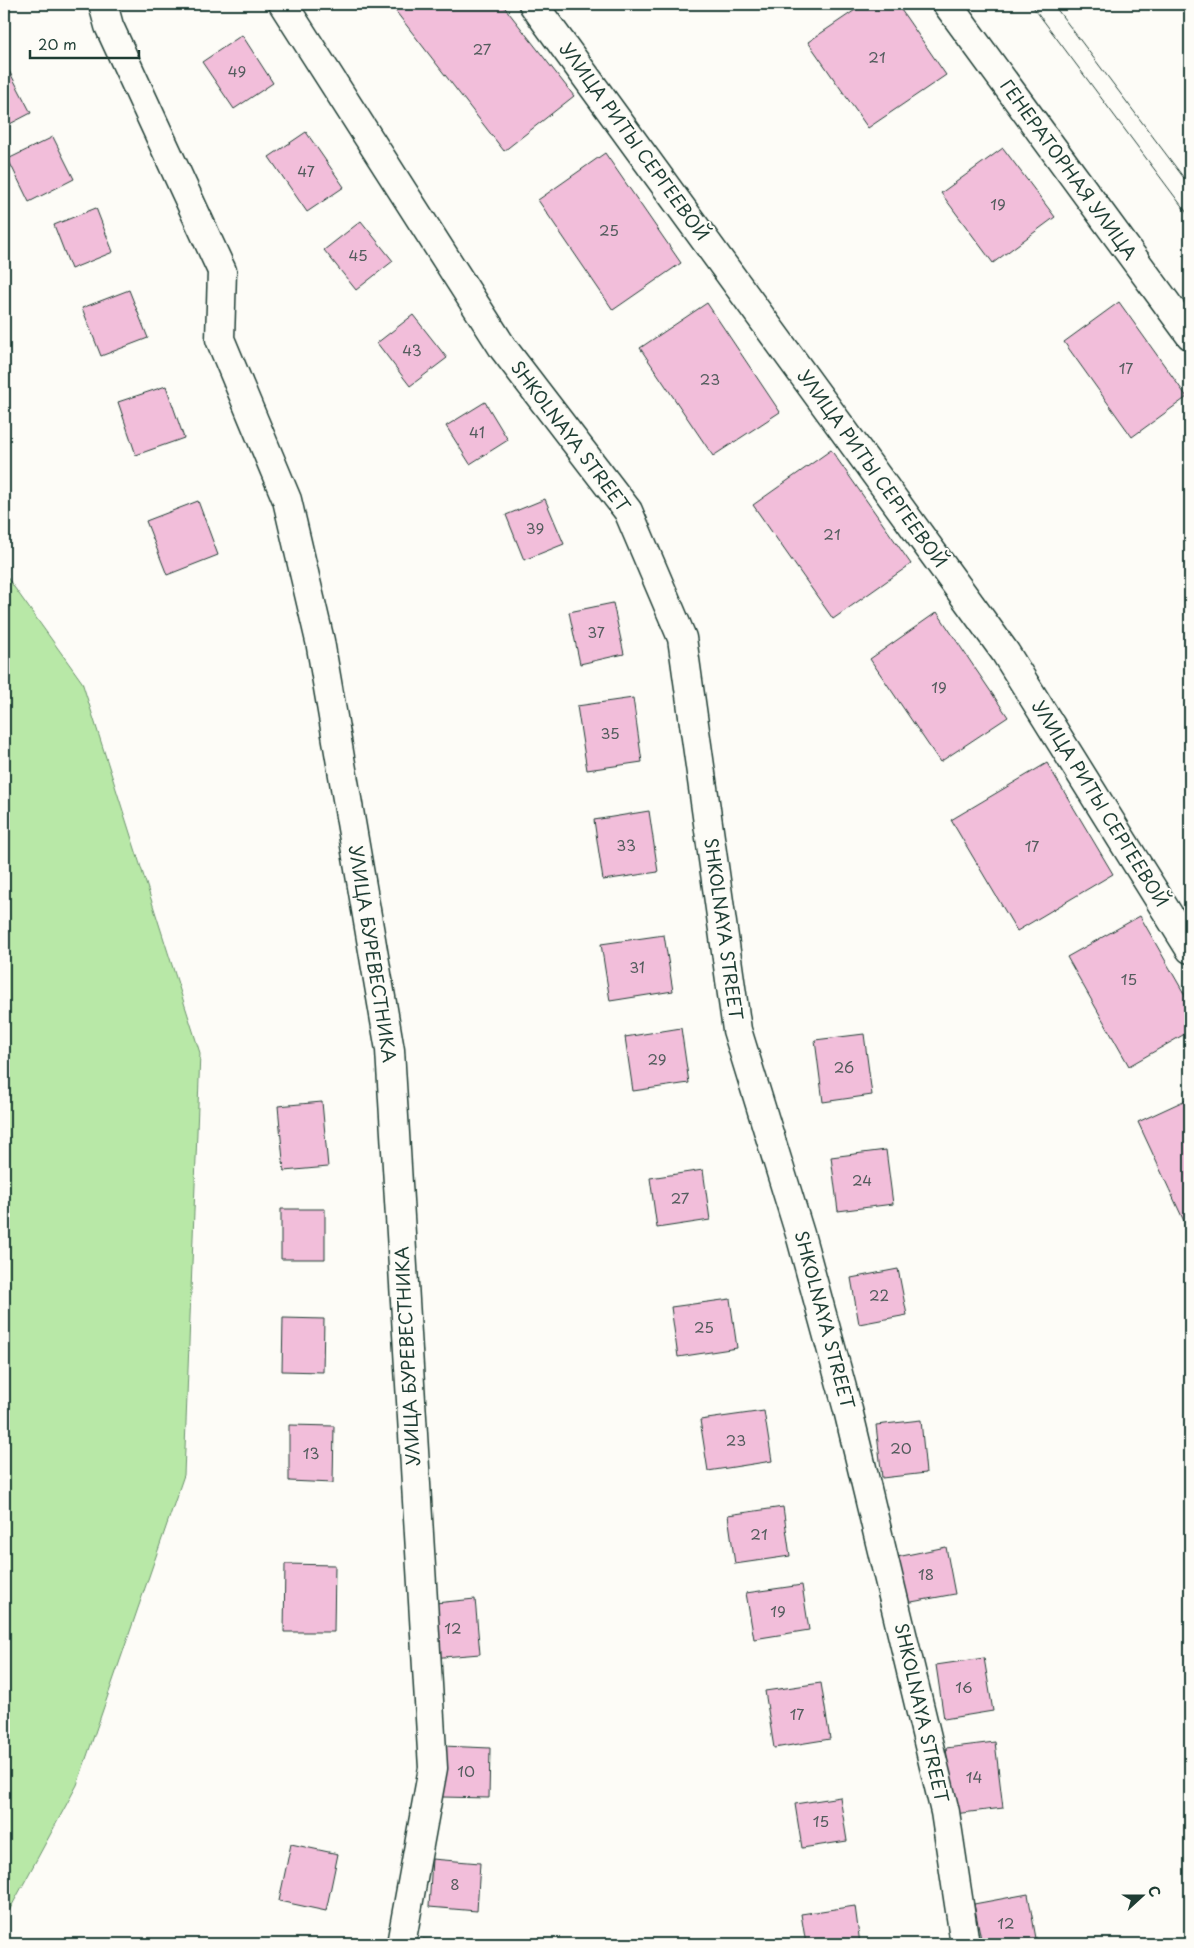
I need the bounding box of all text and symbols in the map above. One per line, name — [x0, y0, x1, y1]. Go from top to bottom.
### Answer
scale bar — [30, 28, 139, 60]
text: 20 m — [38, 32, 77, 55]
street label: УЛИЦА РИТЫ СЕРГЕЕВОЙ — [554, 36, 716, 246]
house number: 27 — [473, 37, 492, 60]
house number: 21 — [868, 45, 886, 68]
house number: 49 — [228, 59, 246, 82]
street label: ГЕНЕРАТОРНАЯ УЛИЦА — [994, 73, 1144, 265]
house number: 47 — [297, 159, 315, 182]
house number: 19 — [990, 192, 1006, 215]
house number: 25 — [599, 218, 619, 241]
house number: 45 — [348, 243, 368, 266]
house number: 43 — [402, 338, 422, 361]
street label: SHKOLNAYA STREET — [505, 355, 638, 518]
house number: 17 — [1119, 356, 1133, 379]
street label: УЛИЦА РИТЫ СЕРГЕЕВОЙ — [792, 363, 954, 573]
house number: 23 — [700, 367, 720, 390]
house number: 41 — [469, 420, 485, 443]
house number: 39 — [526, 516, 544, 539]
house number: 21 — [823, 522, 841, 545]
house number: 37 — [587, 620, 605, 643]
house number: 19 — [931, 675, 947, 698]
street label: УЛИЦА РИТЫ СЕРГЕЕВОЙ — [1026, 695, 1176, 912]
house number: 35 — [600, 721, 620, 744]
house number: 33 — [616, 833, 636, 856]
house number: 17 — [1025, 834, 1039, 857]
street label: SHKOLNAYA STREET — [698, 836, 751, 1022]
street label: УЛИЦА БУРЕВЕСТНИКА — [343, 843, 404, 1065]
house number: 31 — [629, 955, 645, 978]
house number: 15 — [1121, 967, 1137, 990]
house number: 29 — [647, 1047, 667, 1070]
house number: 26 — [834, 1055, 854, 1078]
house number: 24 — [852, 1168, 872, 1191]
house number: 27 — [671, 1186, 690, 1209]
street label: SHKOLNAYA STREET — [789, 1227, 862, 1412]
street label: УЛИЦА БУРЕВЕСТНИКА — [387, 1245, 426, 1466]
house number: 22 — [869, 1283, 889, 1306]
house number: 25 — [694, 1315, 714, 1338]
house number: 23 — [726, 1428, 746, 1451]
house number: 20 — [890, 1436, 912, 1459]
house number: 13 — [303, 1441, 319, 1464]
house number: 21 — [750, 1522, 768, 1545]
house number: 18 — [918, 1562, 934, 1585]
house number: 19 — [770, 1599, 786, 1622]
house number: 12 — [444, 1616, 462, 1639]
street label: SHKOLNAYA STREET — [889, 1620, 956, 1806]
house number: 16 — [955, 1675, 973, 1698]
house number: 17 — [790, 1702, 804, 1725]
house number: 10 — [457, 1759, 475, 1782]
house number: 14 — [966, 1765, 982, 1788]
house number: 15 — [813, 1809, 829, 1832]
north arrow — [1116, 1870, 1166, 1920]
house number: 8 — [450, 1872, 460, 1895]
text: С — [1143, 1882, 1166, 1900]
house number: 12 — [997, 1911, 1015, 1934]

